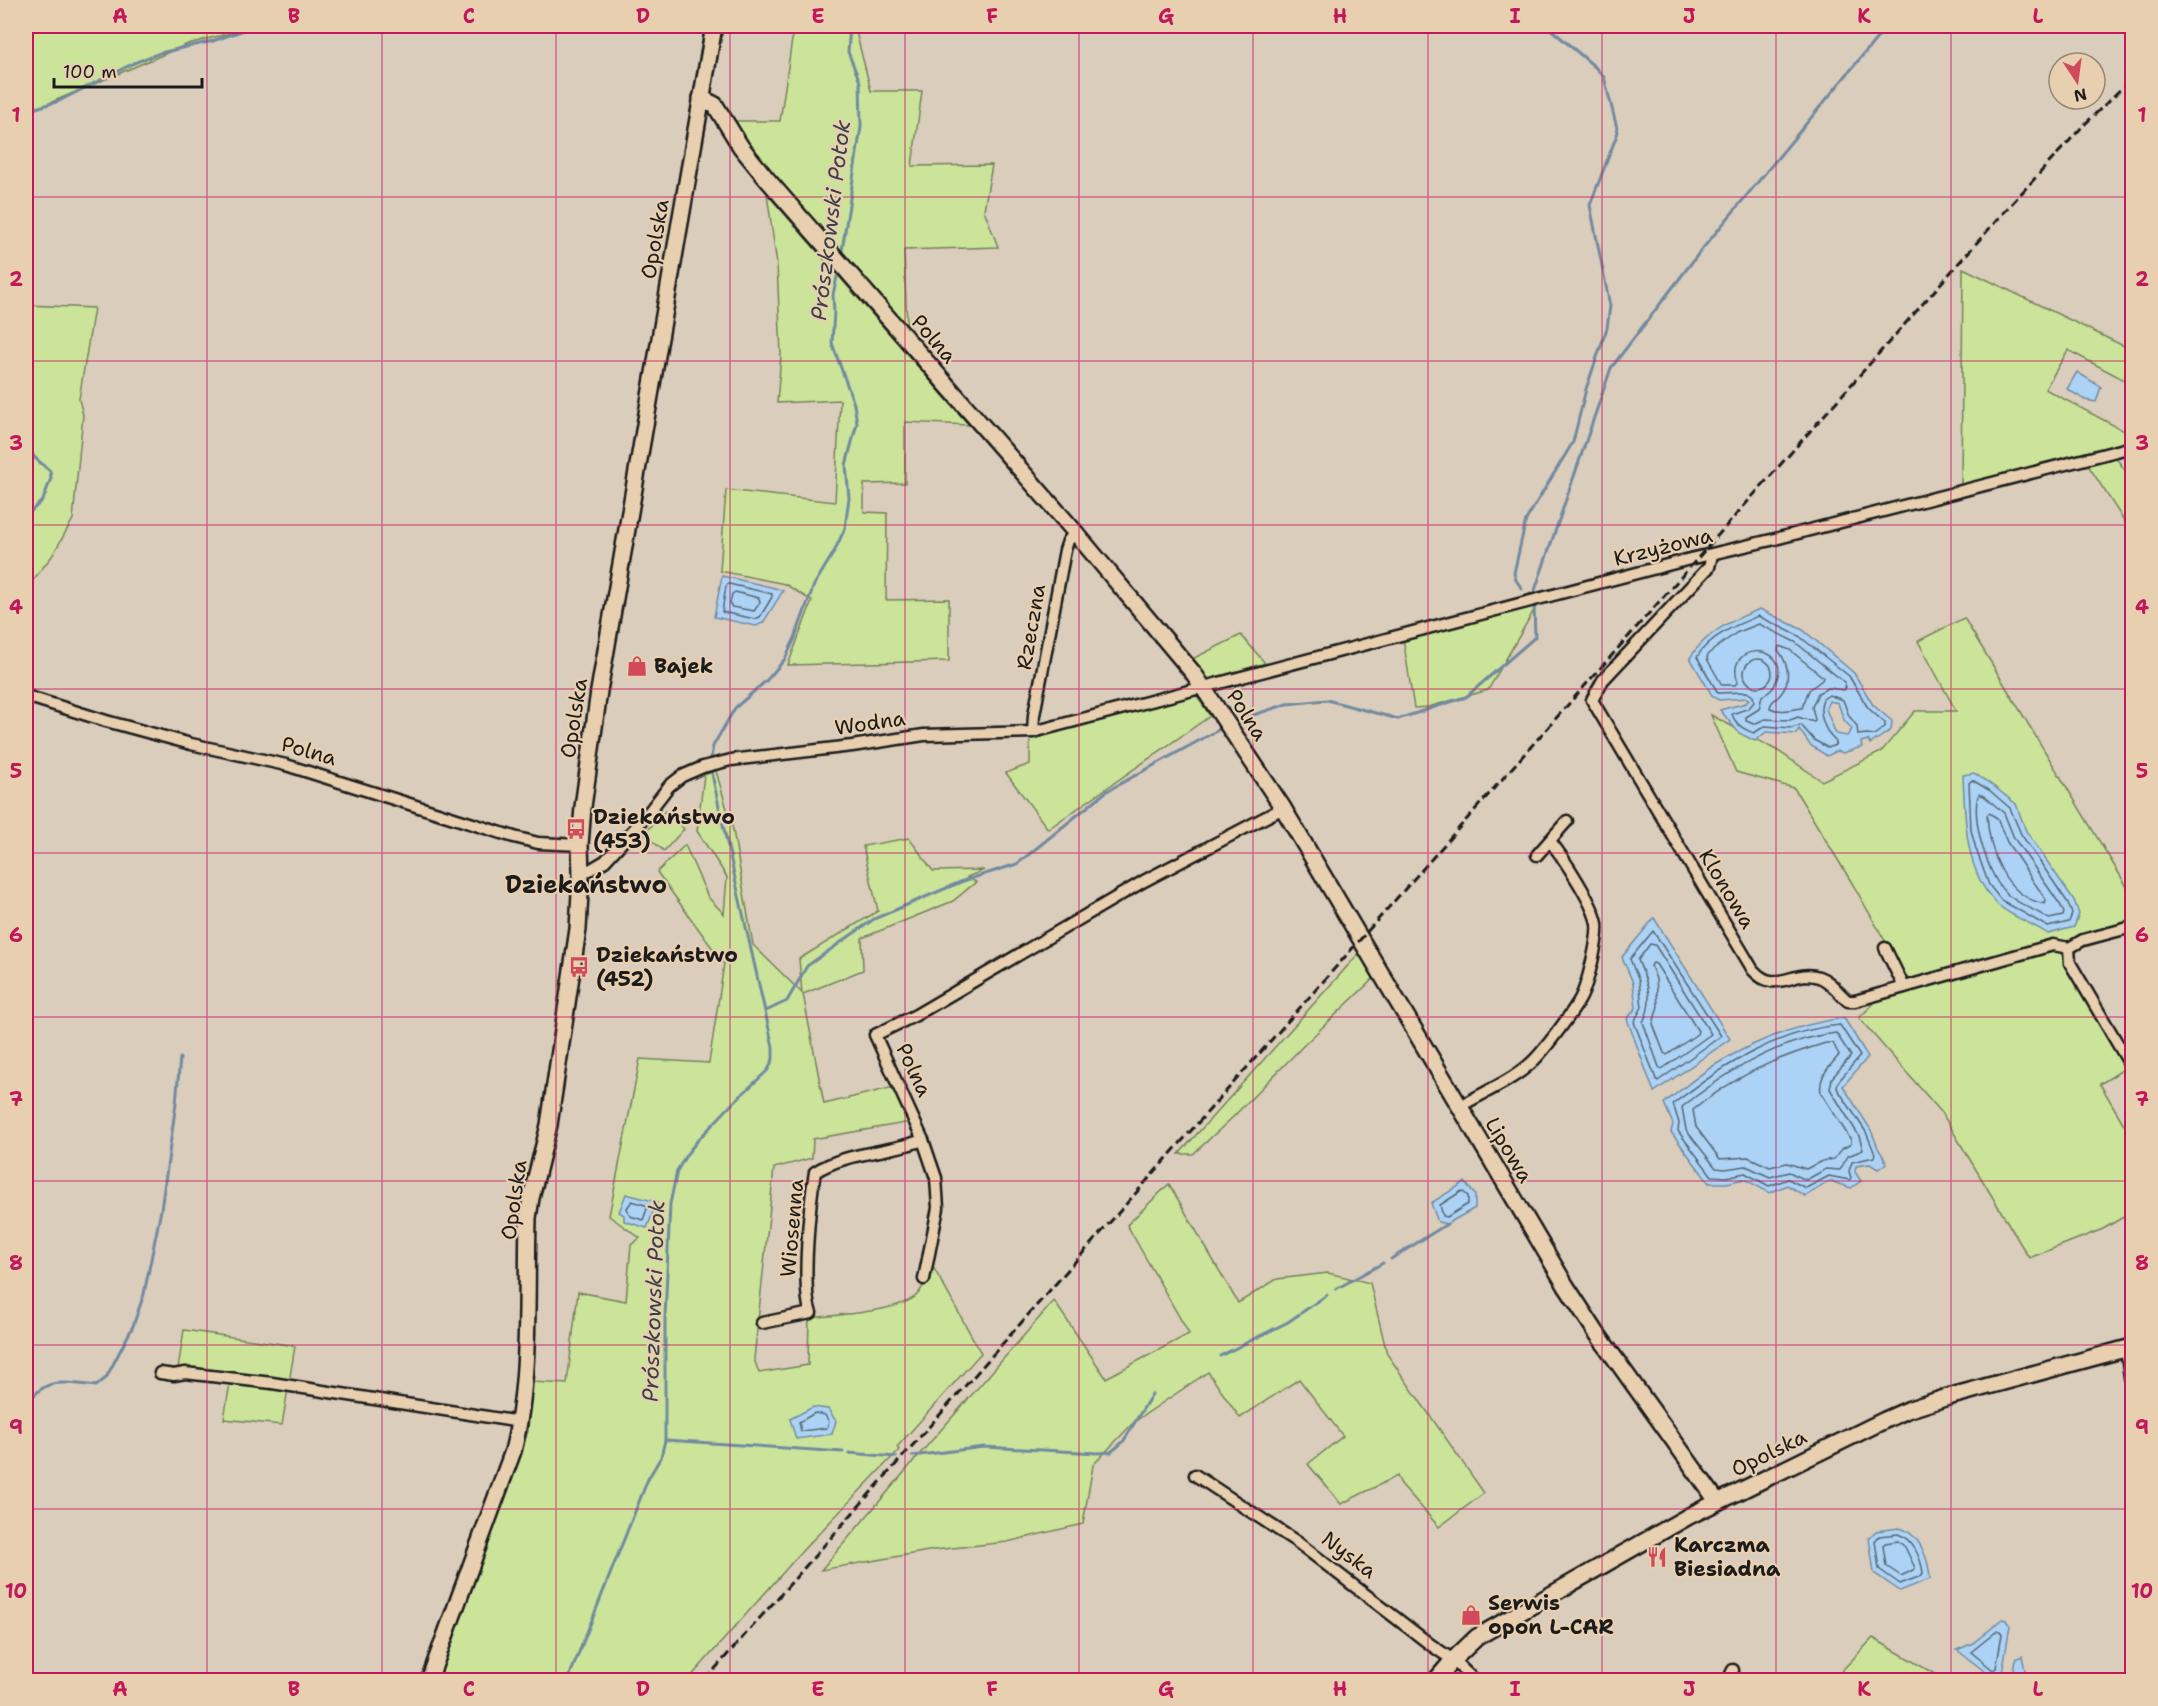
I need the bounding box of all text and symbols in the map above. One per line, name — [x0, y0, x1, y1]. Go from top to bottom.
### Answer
text: A — [112, 3, 128, 29]
text: B — [288, 3, 300, 29]
text: C — [463, 3, 475, 29]
text: D — [636, 3, 650, 29]
text: E — [811, 3, 825, 29]
text: F — [986, 3, 998, 29]
text: G — [1158, 3, 1174, 29]
text: H — [1333, 3, 1347, 29]
text: I — [1509, 3, 1521, 29]
text: J — [1683, 3, 1696, 29]
text: K — [1857, 3, 1871, 29]
text: L — [2033, 3, 2044, 29]
scale bar — [54, 51, 202, 89]
north arrow — [2047, 51, 2107, 111]
text: 100 m — [63, 60, 117, 84]
text: N — [2072, 83, 2089, 107]
text: 1 — [11, 102, 21, 128]
text: 1 — [2137, 102, 2147, 128]
water label: Prószkowski Potok — [804, 118, 857, 322]
street label: Opolska — [634, 197, 676, 281]
text: 2 — [9, 266, 23, 292]
text: 2 — [2135, 266, 2149, 292]
street label: Polna — [905, 309, 963, 369]
text: 3 — [9, 430, 23, 456]
text: 3 — [2135, 430, 2149, 456]
street label: Krzyżowa — [1611, 521, 1715, 573]
street label: Rzeczna — [1010, 582, 1052, 672]
text: 4 — [9, 594, 23, 620]
text: 4 — [2135, 594, 2149, 620]
place label: Bajek — [654, 652, 713, 680]
shop icon: Bajek — [625, 654, 649, 678]
street label: Opolska — [554, 676, 594, 760]
street label: Polna — [1220, 684, 1274, 746]
street label: Wodna — [833, 704, 907, 742]
street label: Polna — [278, 730, 340, 772]
text: 5 — [10, 758, 22, 784]
text: 5 — [2136, 758, 2148, 784]
place label: Dziekaństwo (453) — [593, 803, 735, 855]
bus stop icon: Dziekaństwo (453) — [564, 817, 588, 841]
street label: Klonowa — [1692, 844, 1762, 934]
district label: Dziekaństwo — [505, 869, 667, 901]
text: 6 — [9, 922, 23, 948]
text: 6 — [2135, 922, 2149, 948]
place label: Dziekaństwo (452) — [596, 941, 738, 993]
bus stop icon: Dziekaństwo (452) — [567, 955, 591, 979]
street label: Polna — [889, 1039, 939, 1101]
text: 7 — [9, 1086, 23, 1112]
text: 7 — [2135, 1086, 2149, 1112]
street label: Lipowa — [1478, 1112, 1540, 1188]
street label: Opolska — [495, 1158, 533, 1242]
street label: Wiosenna — [774, 1178, 810, 1278]
water label: Prószkowski Potok — [635, 1199, 672, 1402]
text: 8 — [9, 1250, 23, 1276]
text: 8 — [2135, 1250, 2149, 1276]
text: 9 — [9, 1414, 23, 1440]
text: 9 — [2135, 1414, 2149, 1440]
street label: Opolska — [1727, 1423, 1811, 1483]
street label: Nyska — [1316, 1525, 1382, 1585]
place label: Karczma Biesiadna — [1674, 1531, 1781, 1583]
restaurant icon: Karczma Biesiadna — [1645, 1545, 1669, 1569]
text: 10 — [5, 1578, 27, 1604]
text: 10 — [2131, 1578, 2153, 1604]
place label: Serwis opon L-CAR — [1488, 1589, 1614, 1641]
shop icon: Serwis opon L-CAR — [1459, 1603, 1483, 1627]
text: A — [112, 1676, 128, 1702]
text: B — [288, 1676, 300, 1702]
text: C — [463, 1676, 475, 1702]
text: D — [636, 1676, 650, 1702]
text: E — [811, 1676, 825, 1702]
text: F — [986, 1676, 998, 1702]
text: G — [1158, 1676, 1174, 1702]
text: H — [1333, 1676, 1347, 1702]
text: I — [1509, 1676, 1521, 1702]
text: J — [1683, 1676, 1696, 1702]
text: K — [1857, 1676, 1871, 1702]
text: L — [2033, 1676, 2044, 1702]

